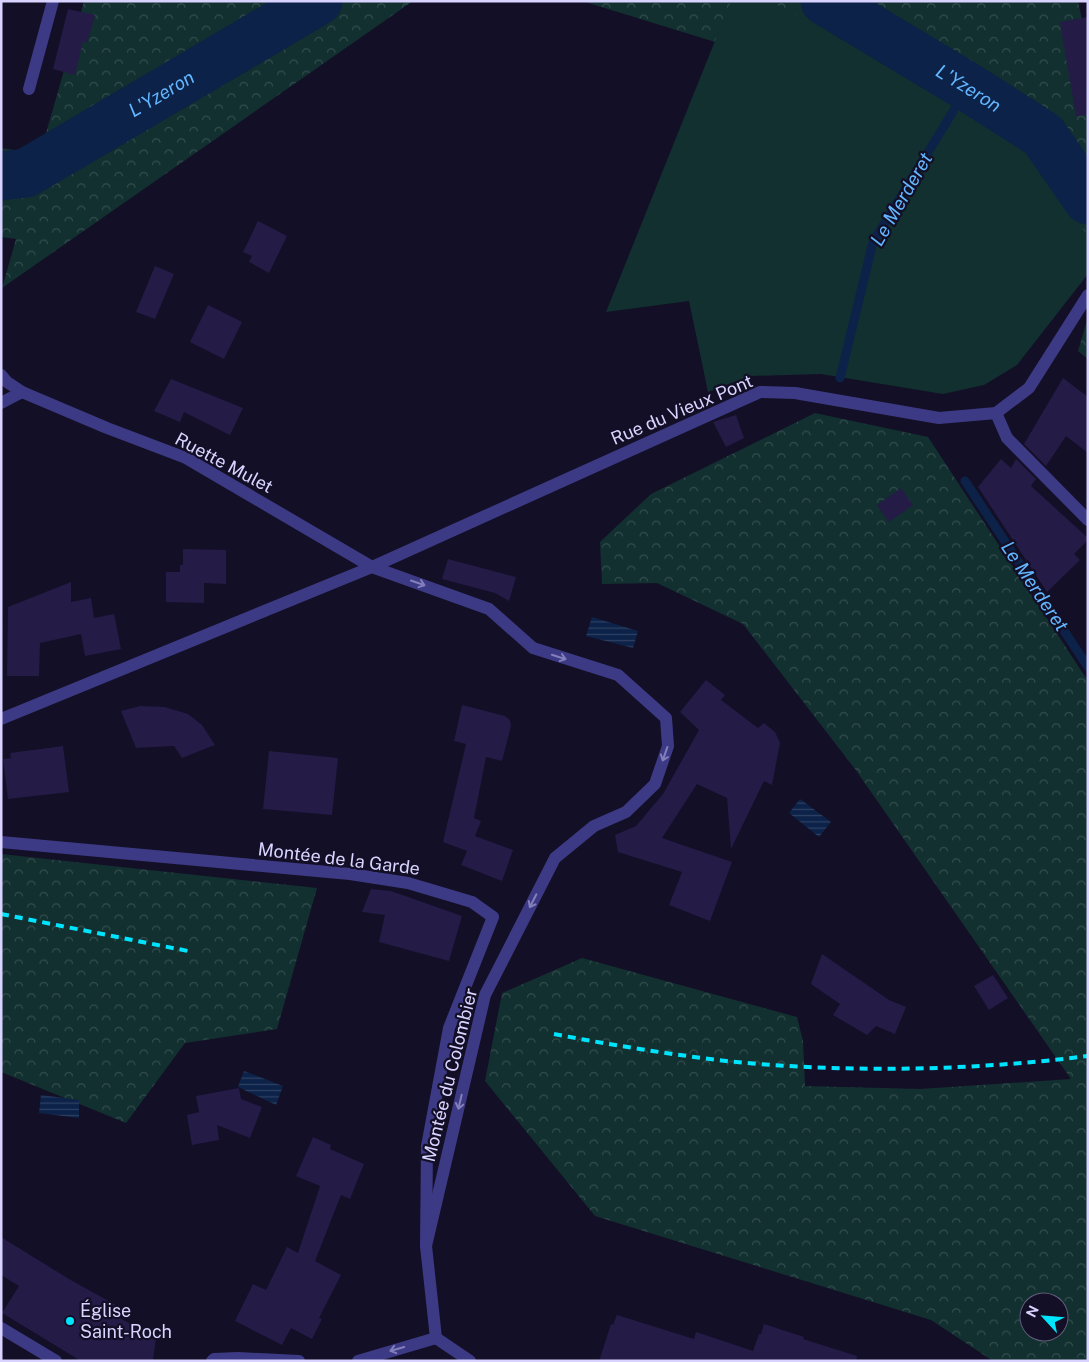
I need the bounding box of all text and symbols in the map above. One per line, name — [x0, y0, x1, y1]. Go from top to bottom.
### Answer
water label: L'Yzeron — [932, 59, 1005, 116]
water label: L'Yzeron — [124, 66, 198, 121]
water label: Le Merderet — [866, 149, 936, 249]
street label: Rue du Vieux Pont — [608, 370, 756, 449]
street label: Ruette Mulet — [172, 428, 277, 497]
water label: Le Merderet — [997, 537, 1073, 635]
one-way arrow — [410, 579, 425, 588]
one-way arrow — [551, 652, 567, 662]
one-way arrow — [660, 746, 670, 762]
street label: Montée de la Garde — [257, 838, 421, 879]
one-way arrow — [528, 893, 537, 908]
street label: Montée du Colombier — [418, 986, 481, 1164]
one-way arrow — [455, 1093, 464, 1109]
north arrow — [1019, 1292, 1069, 1342]
place label: Église Saint-Roch — [80, 1299, 172, 1342]
text: N — [1023, 1303, 1042, 1320]
marker: Église Saint-Roch — [64, 1315, 76, 1327]
one-way arrow — [390, 1345, 406, 1355]

